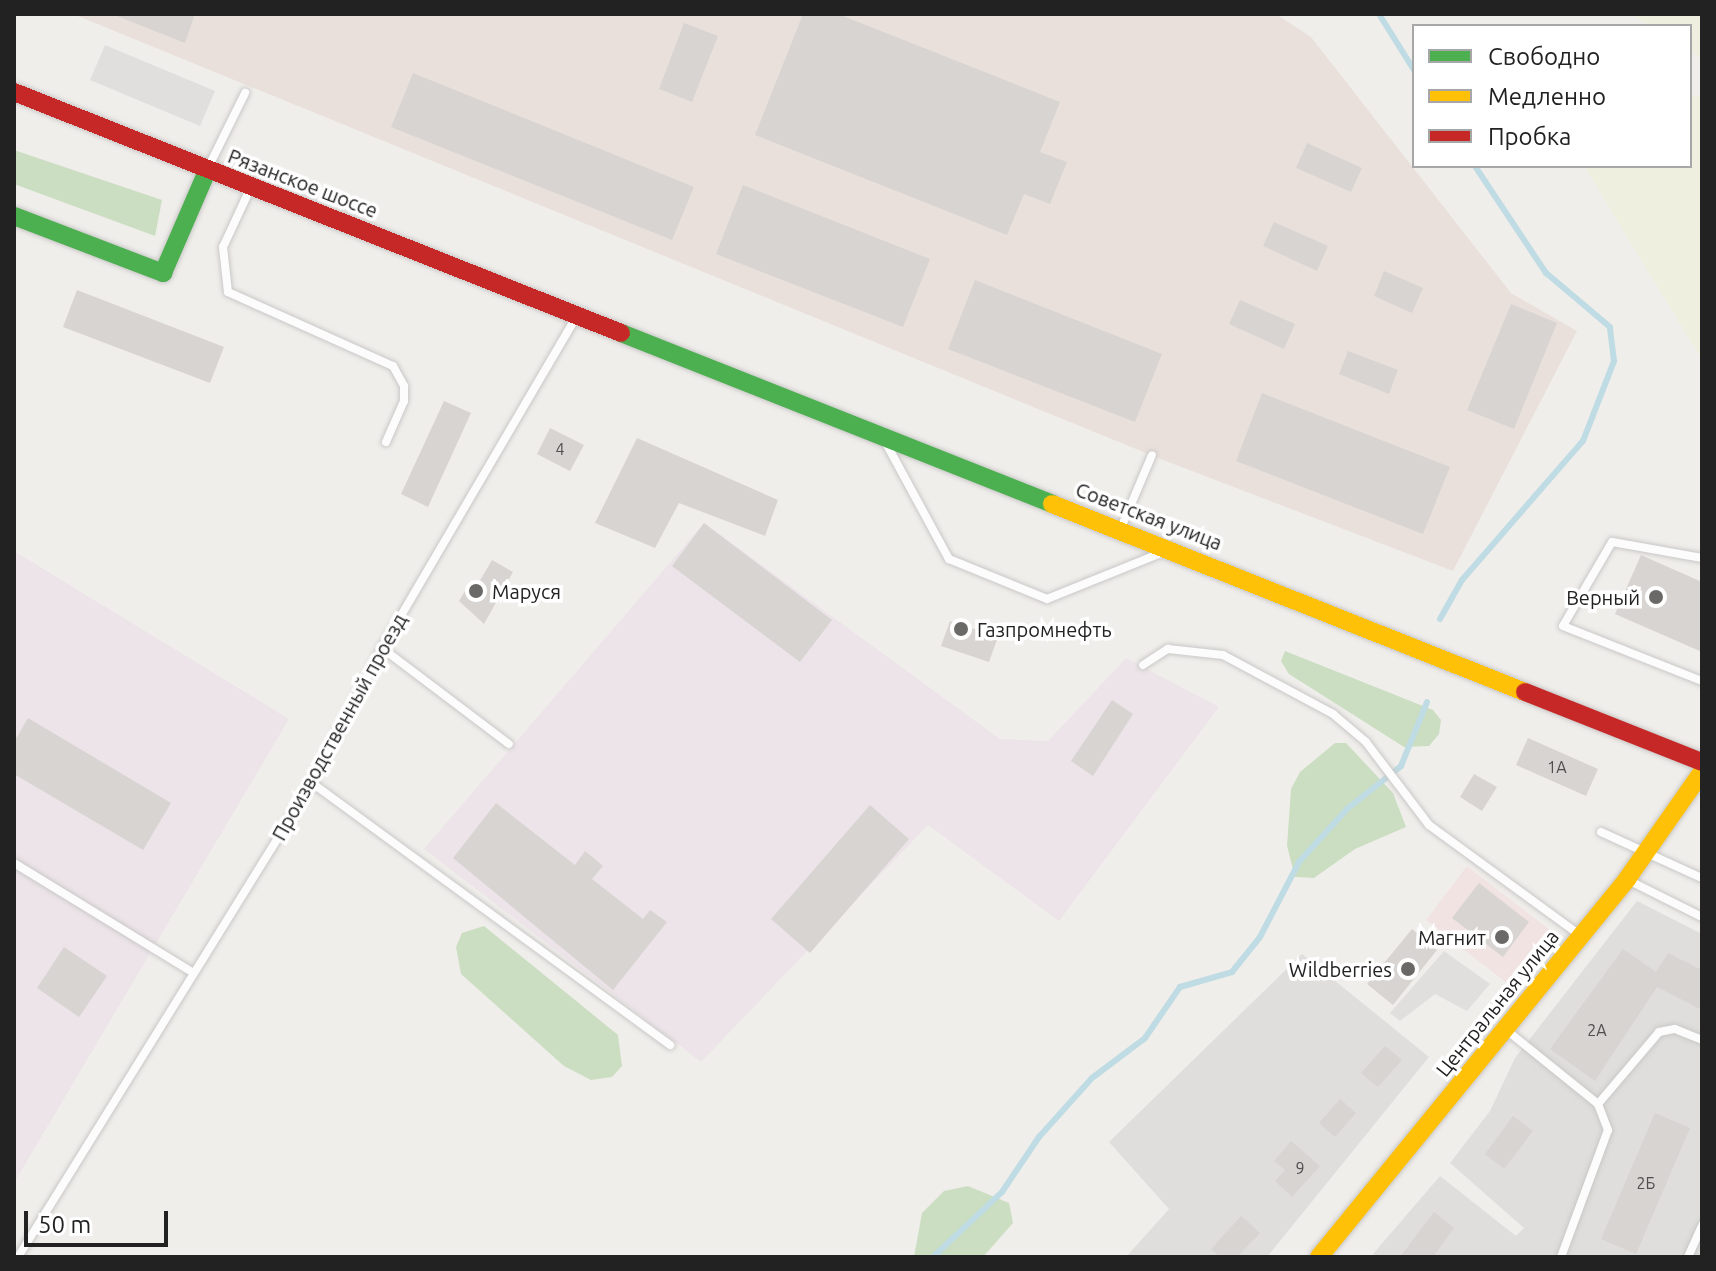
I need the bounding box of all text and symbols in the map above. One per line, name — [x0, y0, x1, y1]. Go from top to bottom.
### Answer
legend — [1412, 24, 1692, 168]
text: Свободно — [1488, 43, 1600, 70]
text: Медленно — [1488, 83, 1606, 110]
text: Пробка — [1488, 123, 1571, 150]
street label: Рязанское шоссе — [225, 143, 381, 223]
house number: 4 — [555, 439, 565, 459]
street label: Советская улица — [1072, 477, 1226, 555]
place label: Маруся — [492, 579, 561, 603]
marker: Маруся — [467, 582, 485, 600]
place label: Верный — [1566, 585, 1640, 609]
marker: Верный — [1647, 588, 1665, 606]
street label: Производственный проезд — [267, 609, 411, 845]
place label: Газпромнефть — [977, 617, 1112, 641]
marker: Газпромнефть — [952, 620, 970, 638]
house number: 1А — [1547, 757, 1567, 777]
place label: Магнит — [1418, 925, 1486, 949]
street label: Центральная улица — [1430, 925, 1564, 1081]
marker: Магнит — [1493, 928, 1511, 946]
place label: Wildberries — [1289, 957, 1392, 981]
marker: Wildberries — [1399, 960, 1417, 978]
house number: 2А — [1587, 1020, 1607, 1040]
house number: 9 — [1295, 1158, 1305, 1178]
house number: 2Б — [1637, 1173, 1655, 1193]
scale bar — [28, 1195, 172, 1245]
text: 50 m — [38, 1211, 91, 1238]

